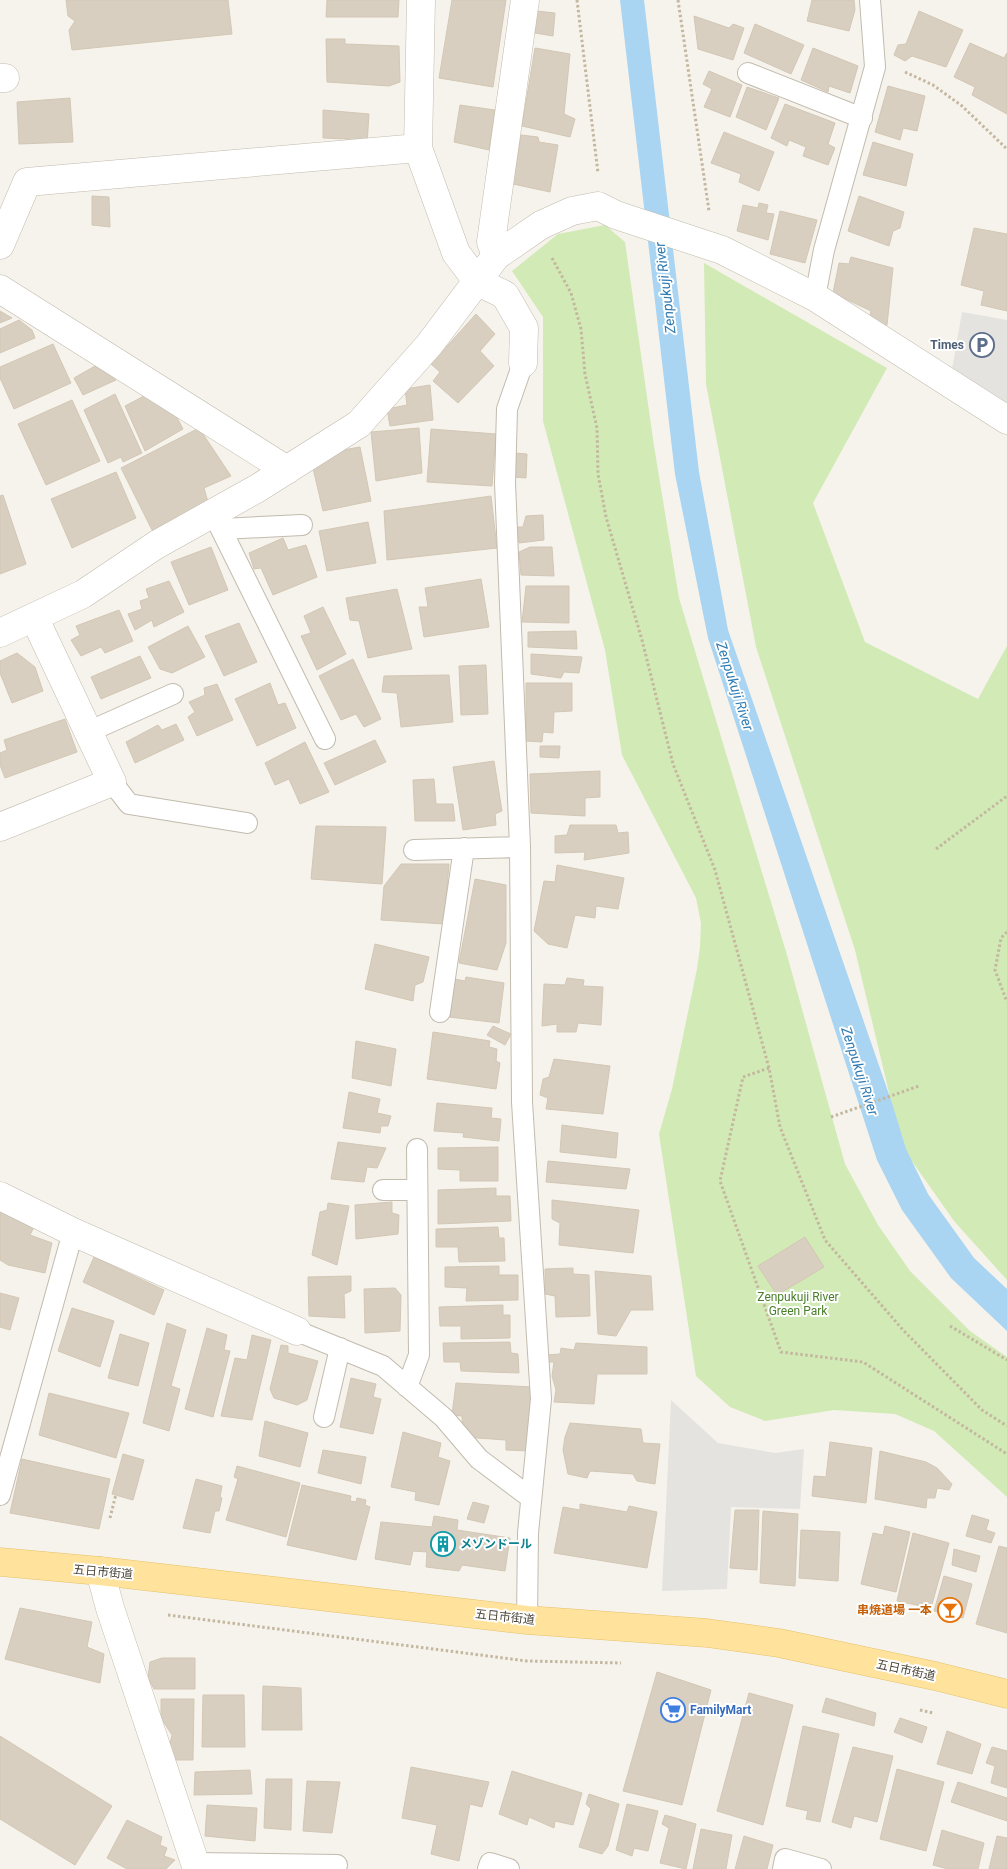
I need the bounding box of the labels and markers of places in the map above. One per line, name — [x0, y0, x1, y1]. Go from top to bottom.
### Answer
parking icon: Times — [969, 332, 995, 358]
place label: Times — [930, 338, 964, 352]
building icon: メゾンドール — [430, 1531, 456, 1557]
place label: メゾンドール — [460, 1537, 532, 1551]
bar icon: 串焼道場 一本 — [937, 1597, 963, 1623]
place label: 串焼道場 一本 — [857, 1603, 932, 1617]
supermarket icon: FamilyMart — [660, 1697, 686, 1723]
place label: FamilyMart — [690, 1703, 751, 1717]

